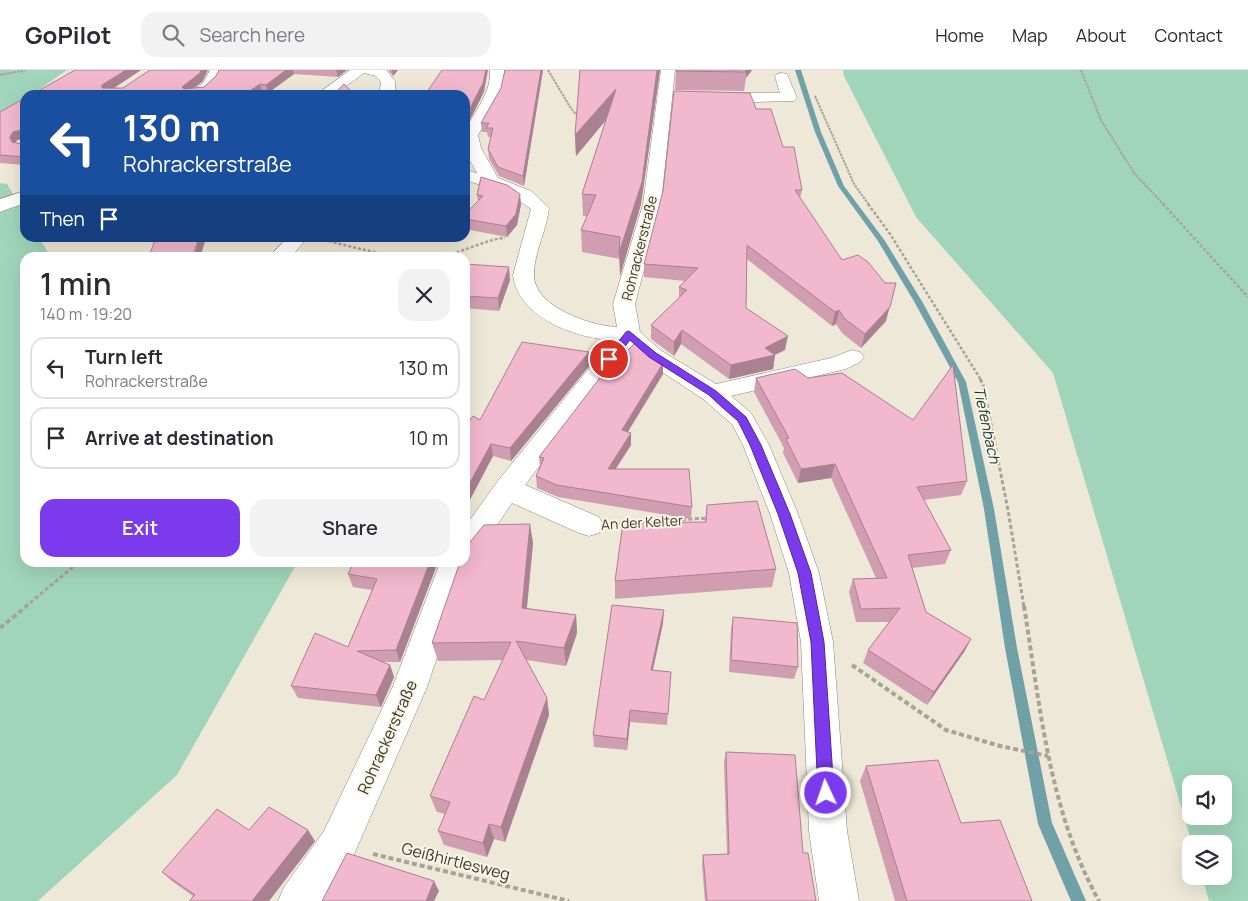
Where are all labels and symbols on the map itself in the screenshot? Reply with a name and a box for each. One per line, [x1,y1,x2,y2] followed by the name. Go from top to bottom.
[617,194,661,302] street label: Rohrackerstraße
[588,338,630,380] pin
[969,385,1006,466] water label: Tiefenbach
[601,510,683,534] street label: An der Kelter
[352,676,422,798] street label: Rohrackerstraße
[799,766,851,818] position arrow
[399,837,513,885] street label: Geißhirtlesweg

